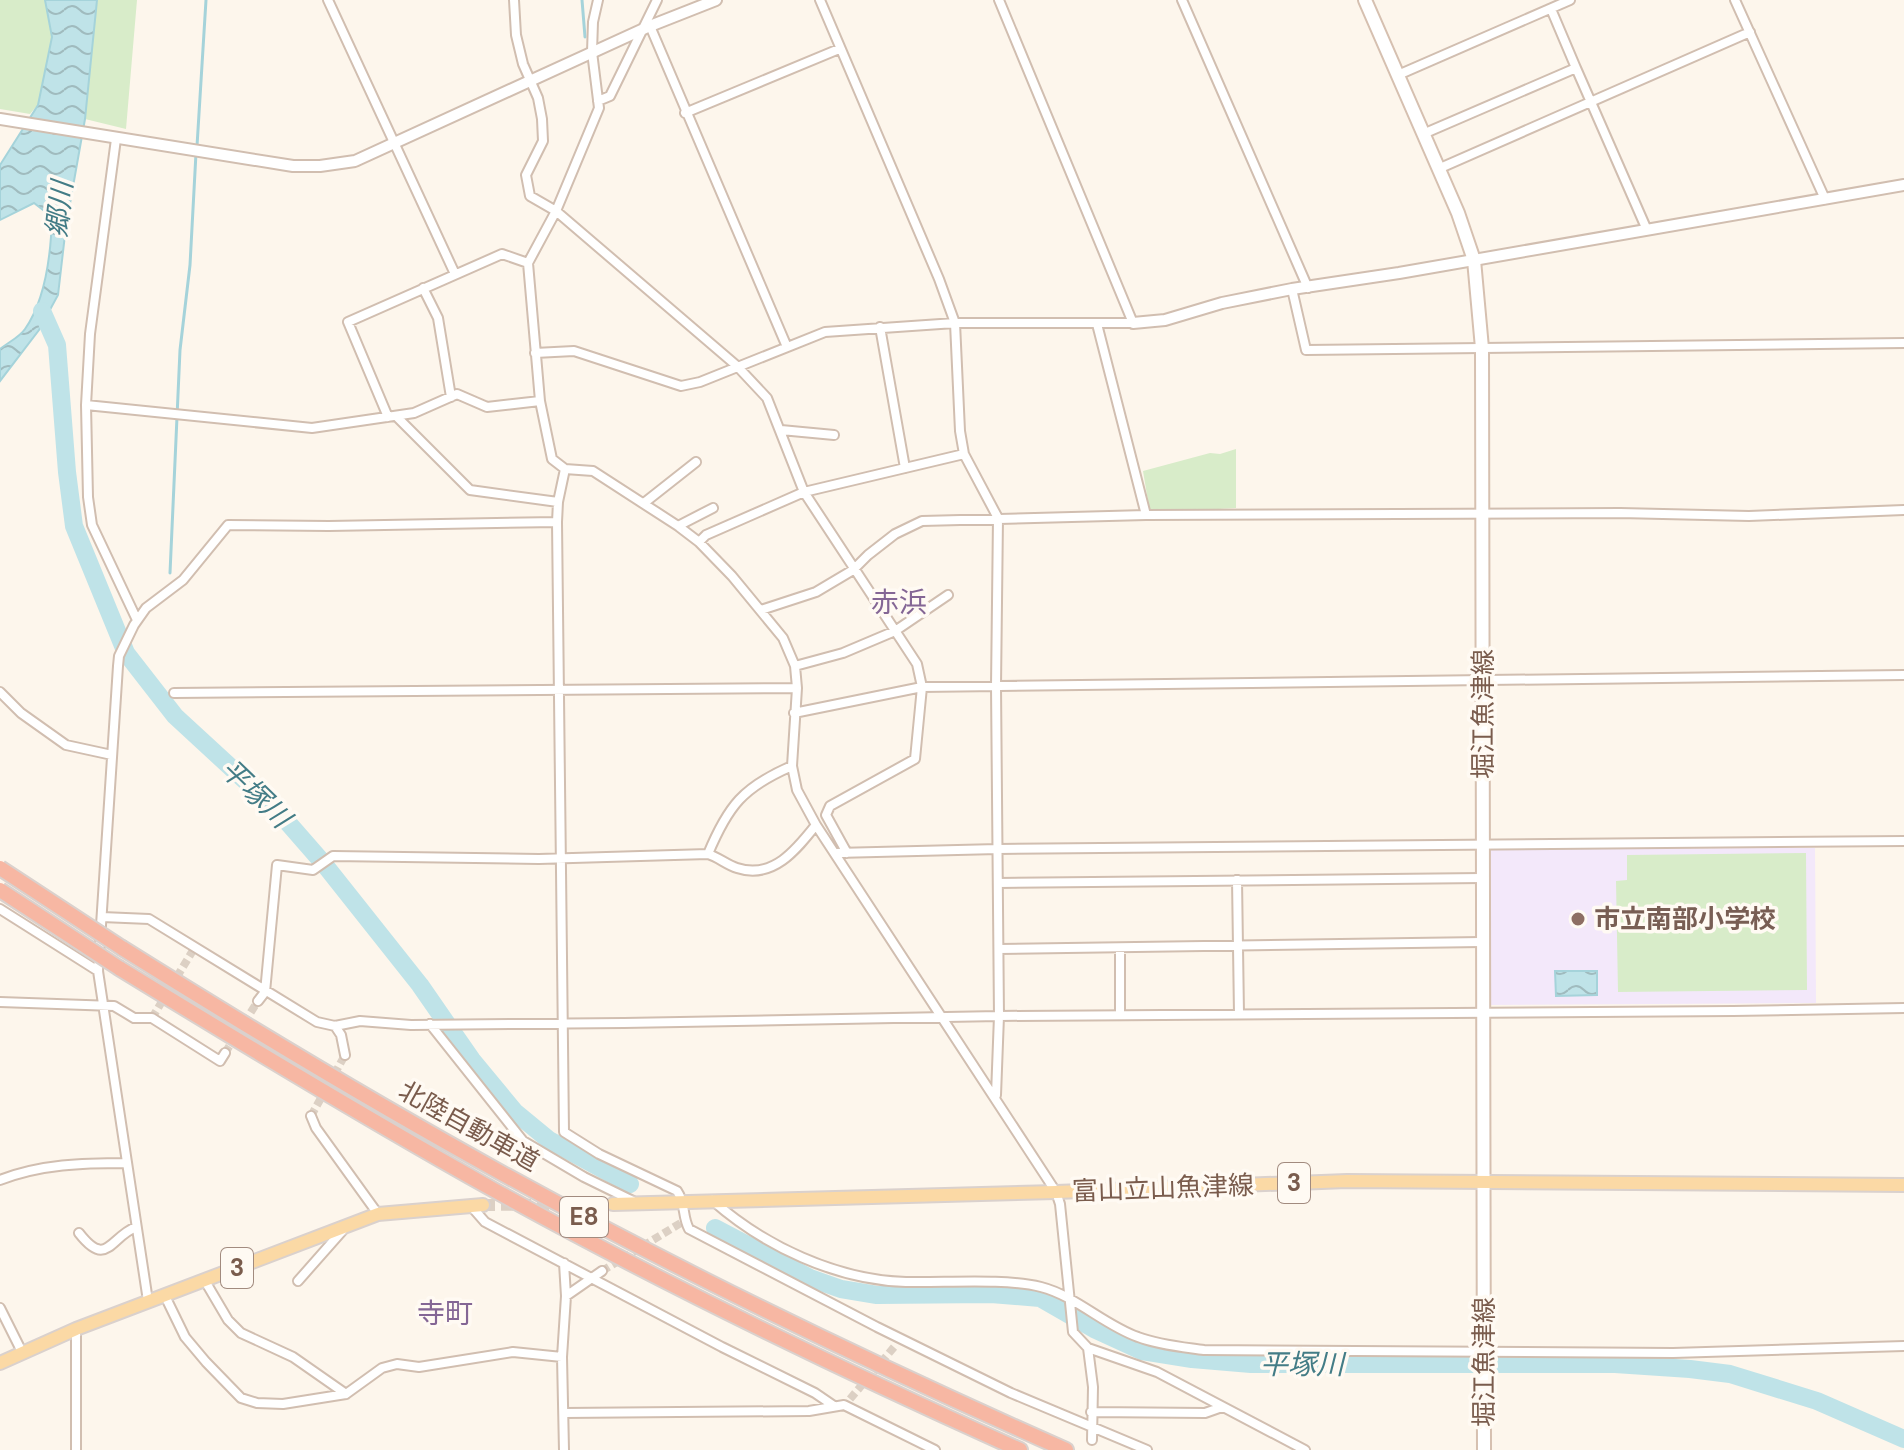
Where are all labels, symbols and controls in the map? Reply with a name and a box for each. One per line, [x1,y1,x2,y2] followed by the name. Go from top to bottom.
[38,176,81,239] water label: 郷川
[871,584,927,621] district label: 赤浜
[1466,649,1500,779] street label: 堀江魚津線
[213,751,301,838] water label: 平塚川
[1594,902,1776,936] place label: 市立南部小学校
[1569,910,1587,928] marker: 市立南部小学校
[393,1073,545,1179] street label: 北陸自動車道
[1278,1163,1310,1203] road number: 3
[1071,1168,1255,1208] street label: 富山立山魚津線
[560,1197,608,1237] road number: E8
[221,1248,253,1288] road number: 3
[417,1295,473,1332] district label: 寺町
[1467,1297,1501,1427] street label: 堀江魚津線
[1260,1346,1347,1383] water label: 平塚川

